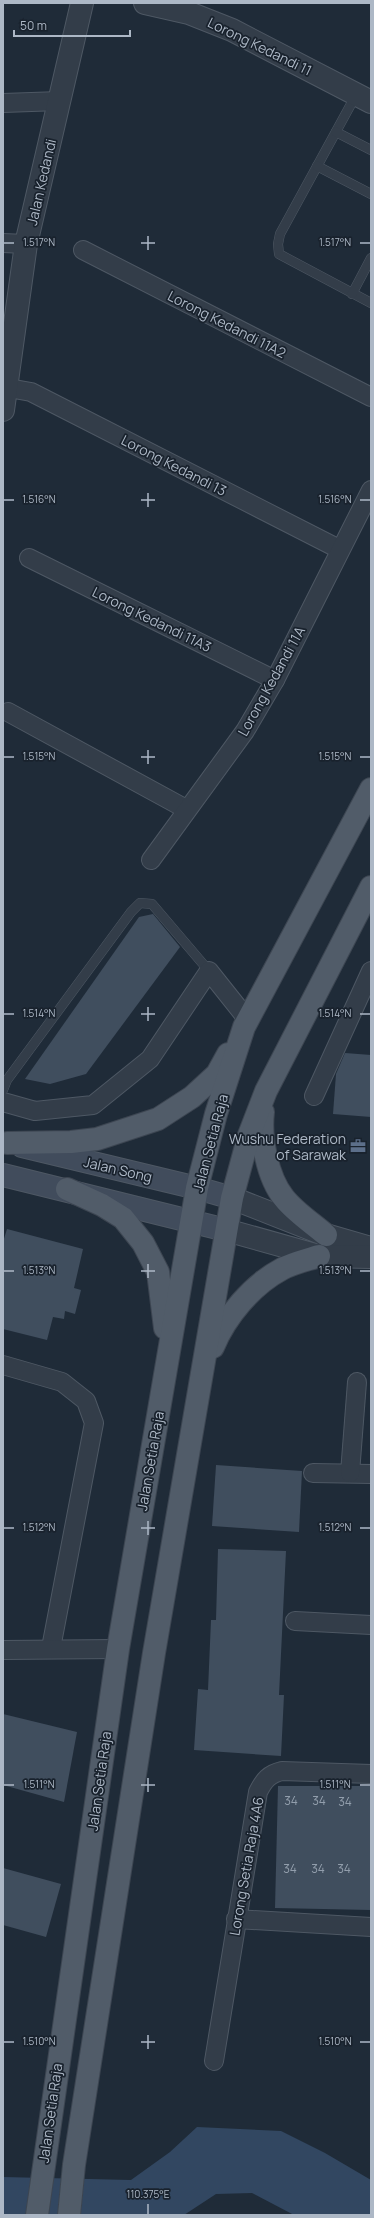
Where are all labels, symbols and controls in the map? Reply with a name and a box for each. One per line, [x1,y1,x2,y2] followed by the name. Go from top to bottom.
[14,12,130,38] scale bar
[205,13,315,79] street label: Lorong Kedandi 11
[20,17,47,34] text: 50 m
[22,137,60,227] street label: Jalan Kedandi
[23,235,55,249] text: 1.517°N
[319,235,351,249] text: 1.517°N
[165,286,289,362] street label: Lorong Kedandi 11A2
[118,430,230,500] street label: Lorong Kedandi 13
[22,492,56,506] text: 1.516°N
[318,492,352,506] text: 1.516°N
[89,582,215,656] street label: Lorong Kedandi 11A3
[233,623,309,739] street label: Lorong Kedandi 11A
[23,749,56,763] text: 1.515°N
[319,749,352,763] text: 1.515°N
[23,1006,56,1020] text: 1.514°N
[319,1006,352,1020] text: 1.514°N
[188,1092,232,1194] street label: Jalan Setia Raja
[229,1129,347,1164] place label: Wushu Federation of Sarawak
[349,1137,367,1155] office icon: Wushu Federation of Sarawak
[82,1152,154,1186] street label: Jalan Song
[23,1263,55,1277] text: 1.513°N
[319,1263,351,1277] text: 1.513°N
[132,1410,168,1512] street label: Jalan Setia Raja
[23,1520,56,1534] text: 1.512°N
[319,1520,352,1534] text: 1.512°N
[83,1730,115,1832] street label: Jalan Setia Raja
[24,1777,55,1791] text: 1.511°N
[320,1777,351,1791] text: 1.511°N
[284,1792,298,1809] house number: 34
[312,1792,326,1809] house number: 34
[338,1793,352,1810] house number: 34
[224,1795,268,1937] street label: Lorong Setia Raja 4A6
[283,1860,297,1877] house number: 34
[311,1860,325,1877] house number: 34
[337,1860,351,1877] house number: 34
[22,2034,56,2048] text: 1.510°N
[318,2034,352,2048] text: 1.510°N
[34,2062,66,2164] street label: Jalan Setia Raja
[127,2187,170,2201] text: 110.375°E

